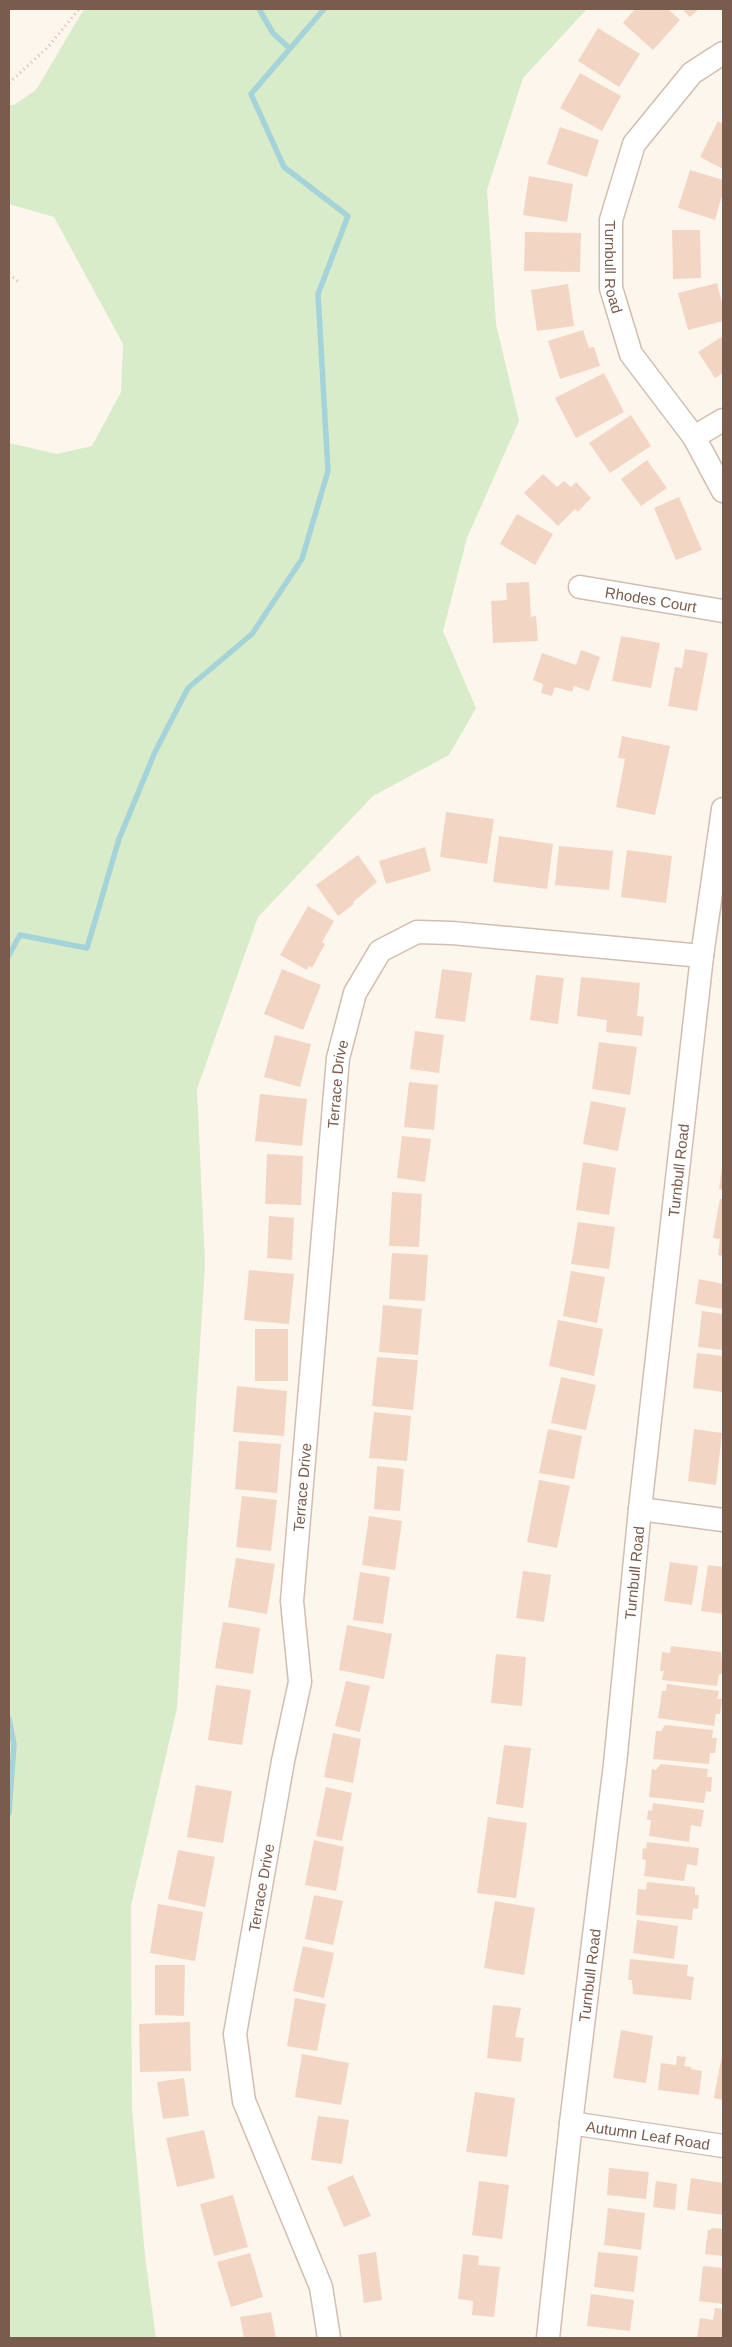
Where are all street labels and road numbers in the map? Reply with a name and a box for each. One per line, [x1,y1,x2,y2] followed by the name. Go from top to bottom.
[603,220,627,315] street label: Turnbull Road
[604,583,699,615] street label: Rhodes Court
[324,1038,351,1129] street label: Terrace Drive
[664,1123,692,1218] street label: Turnbull Road
[289,1442,314,1533] street label: Terrace Drive
[621,1525,647,1620] street label: Turnbull Road
[245,1842,277,1933] street label: Terrace Drive
[575,1928,603,2023] street label: Turnbull Road
[585,2117,711,2152] street label: Autumn Leaf Road

